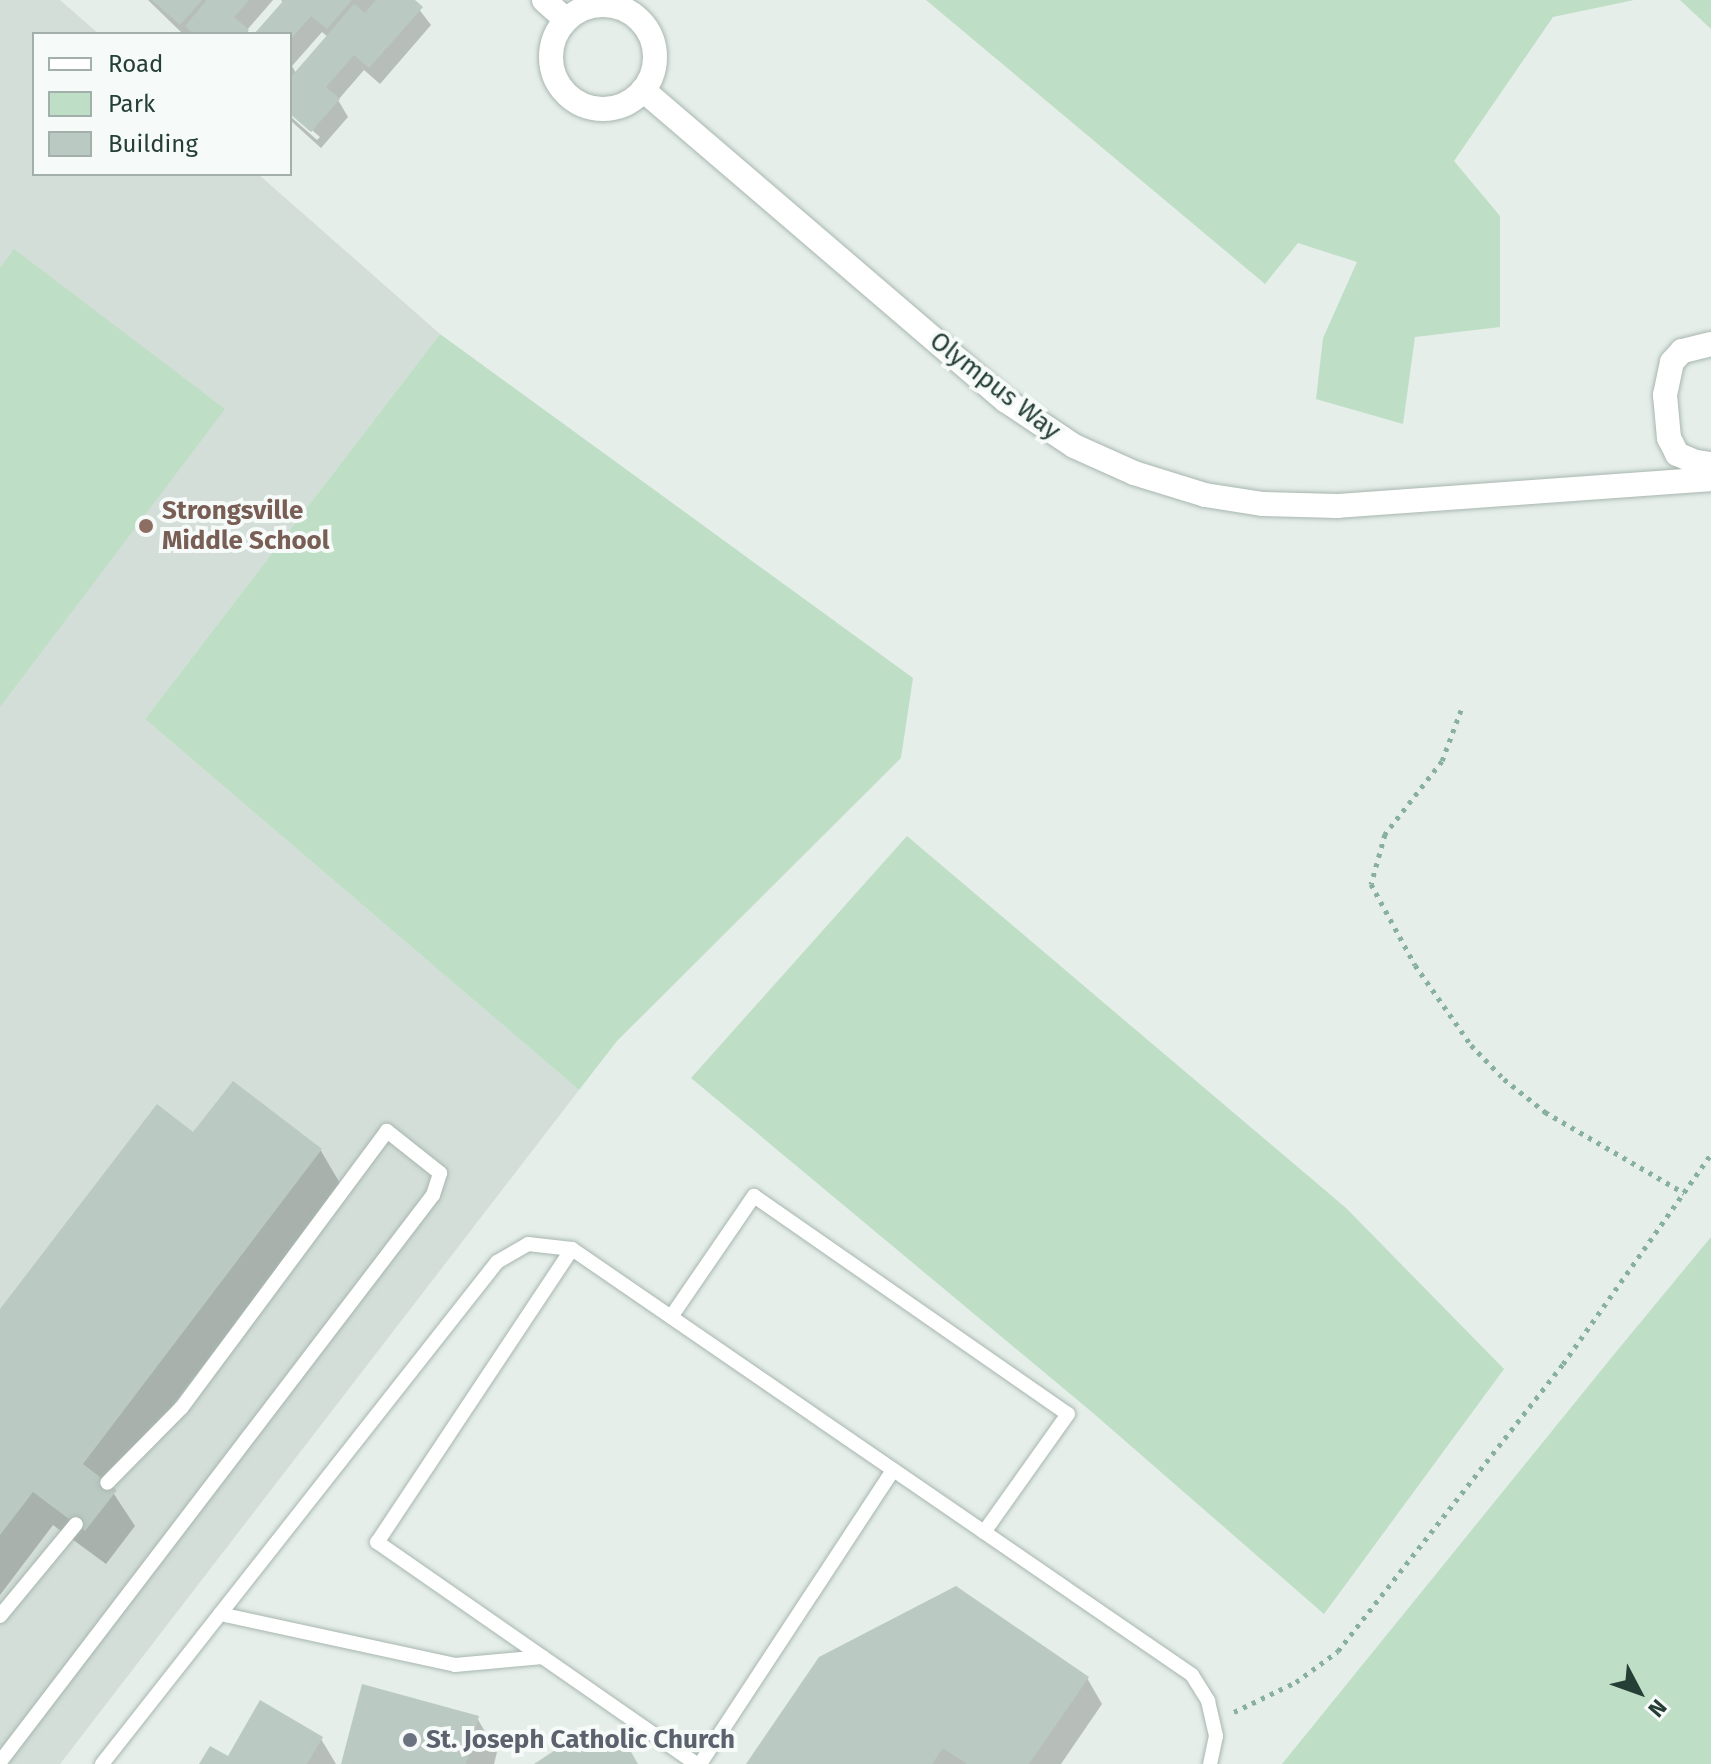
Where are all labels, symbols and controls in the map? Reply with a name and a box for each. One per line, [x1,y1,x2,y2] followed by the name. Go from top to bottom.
[32,32,292,176] legend
[108,50,163,78] text: Road
[108,90,155,118] text: Park
[108,130,198,158] text: Building
[923,325,1067,447] street label: Olympus Way
[162,495,329,556] place label: Strongsville Middle School
[137,517,155,535] marker: Strongsville Middle School
[1599,1652,1679,1732] north arrow
[1643,1694,1672,1722] text: N
[426,1724,735,1756] place label: St. Joseph Catholic Church
[401,1731,419,1749] marker: St. Joseph Catholic Church

